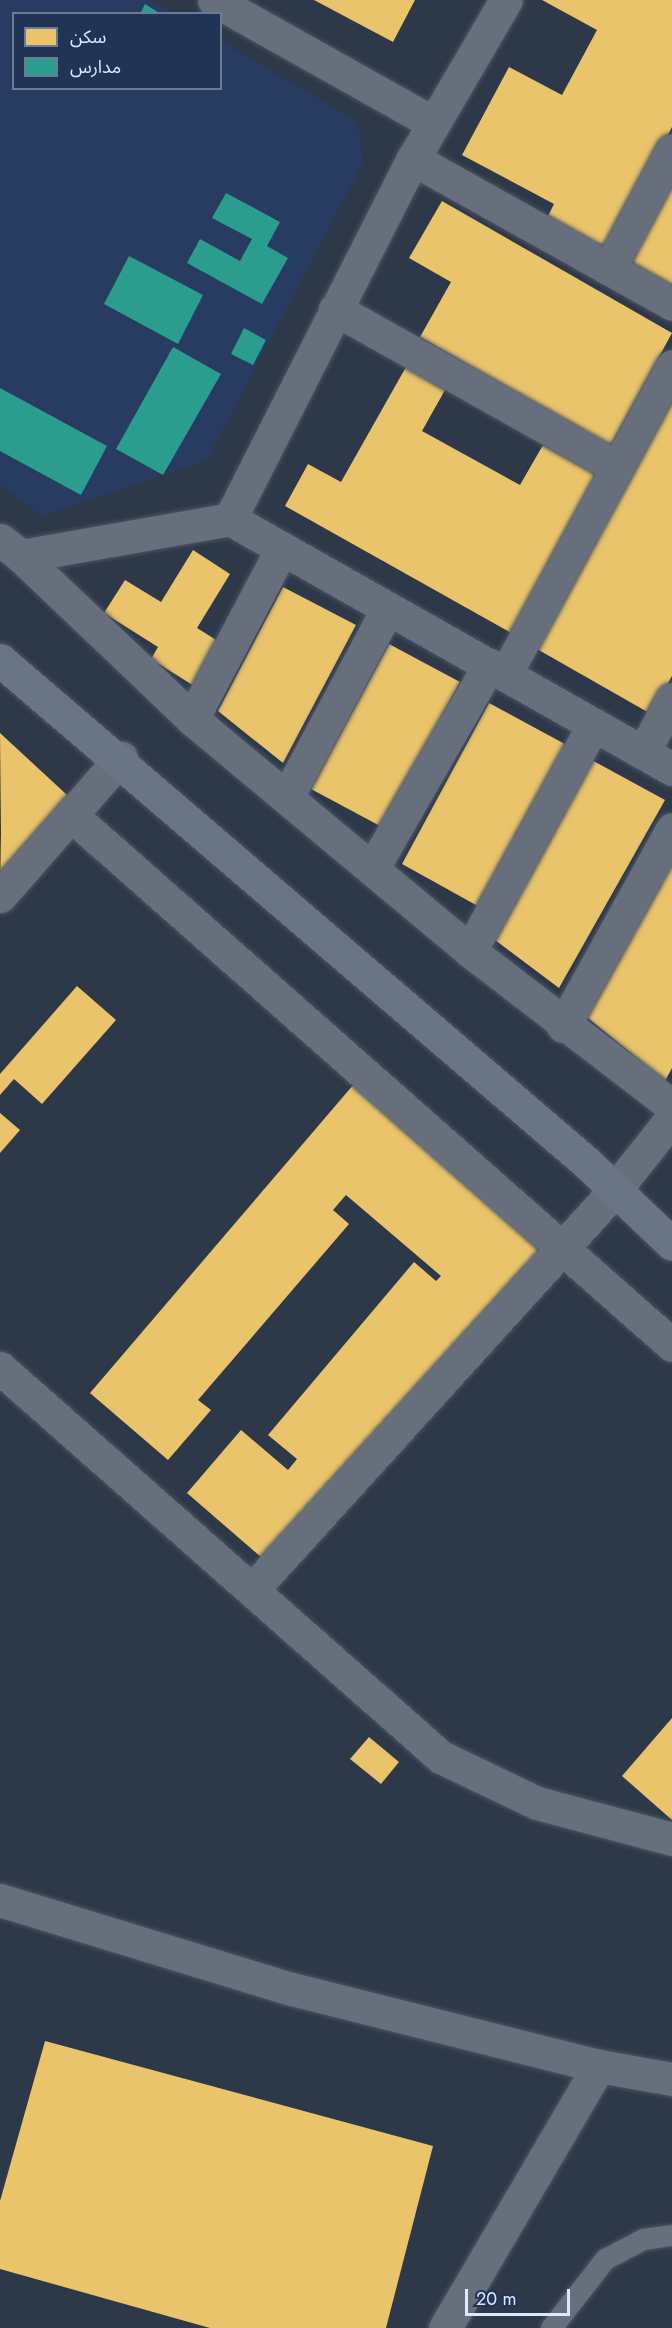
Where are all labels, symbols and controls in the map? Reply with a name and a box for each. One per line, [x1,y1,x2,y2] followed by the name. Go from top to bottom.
[12,12,222,90] legend
[70,24,106,50] text: سكن
[70,54,121,80] text: مدارس
[468,2277,573,2315] scale bar
[476,2286,516,2312] text: 20 m

